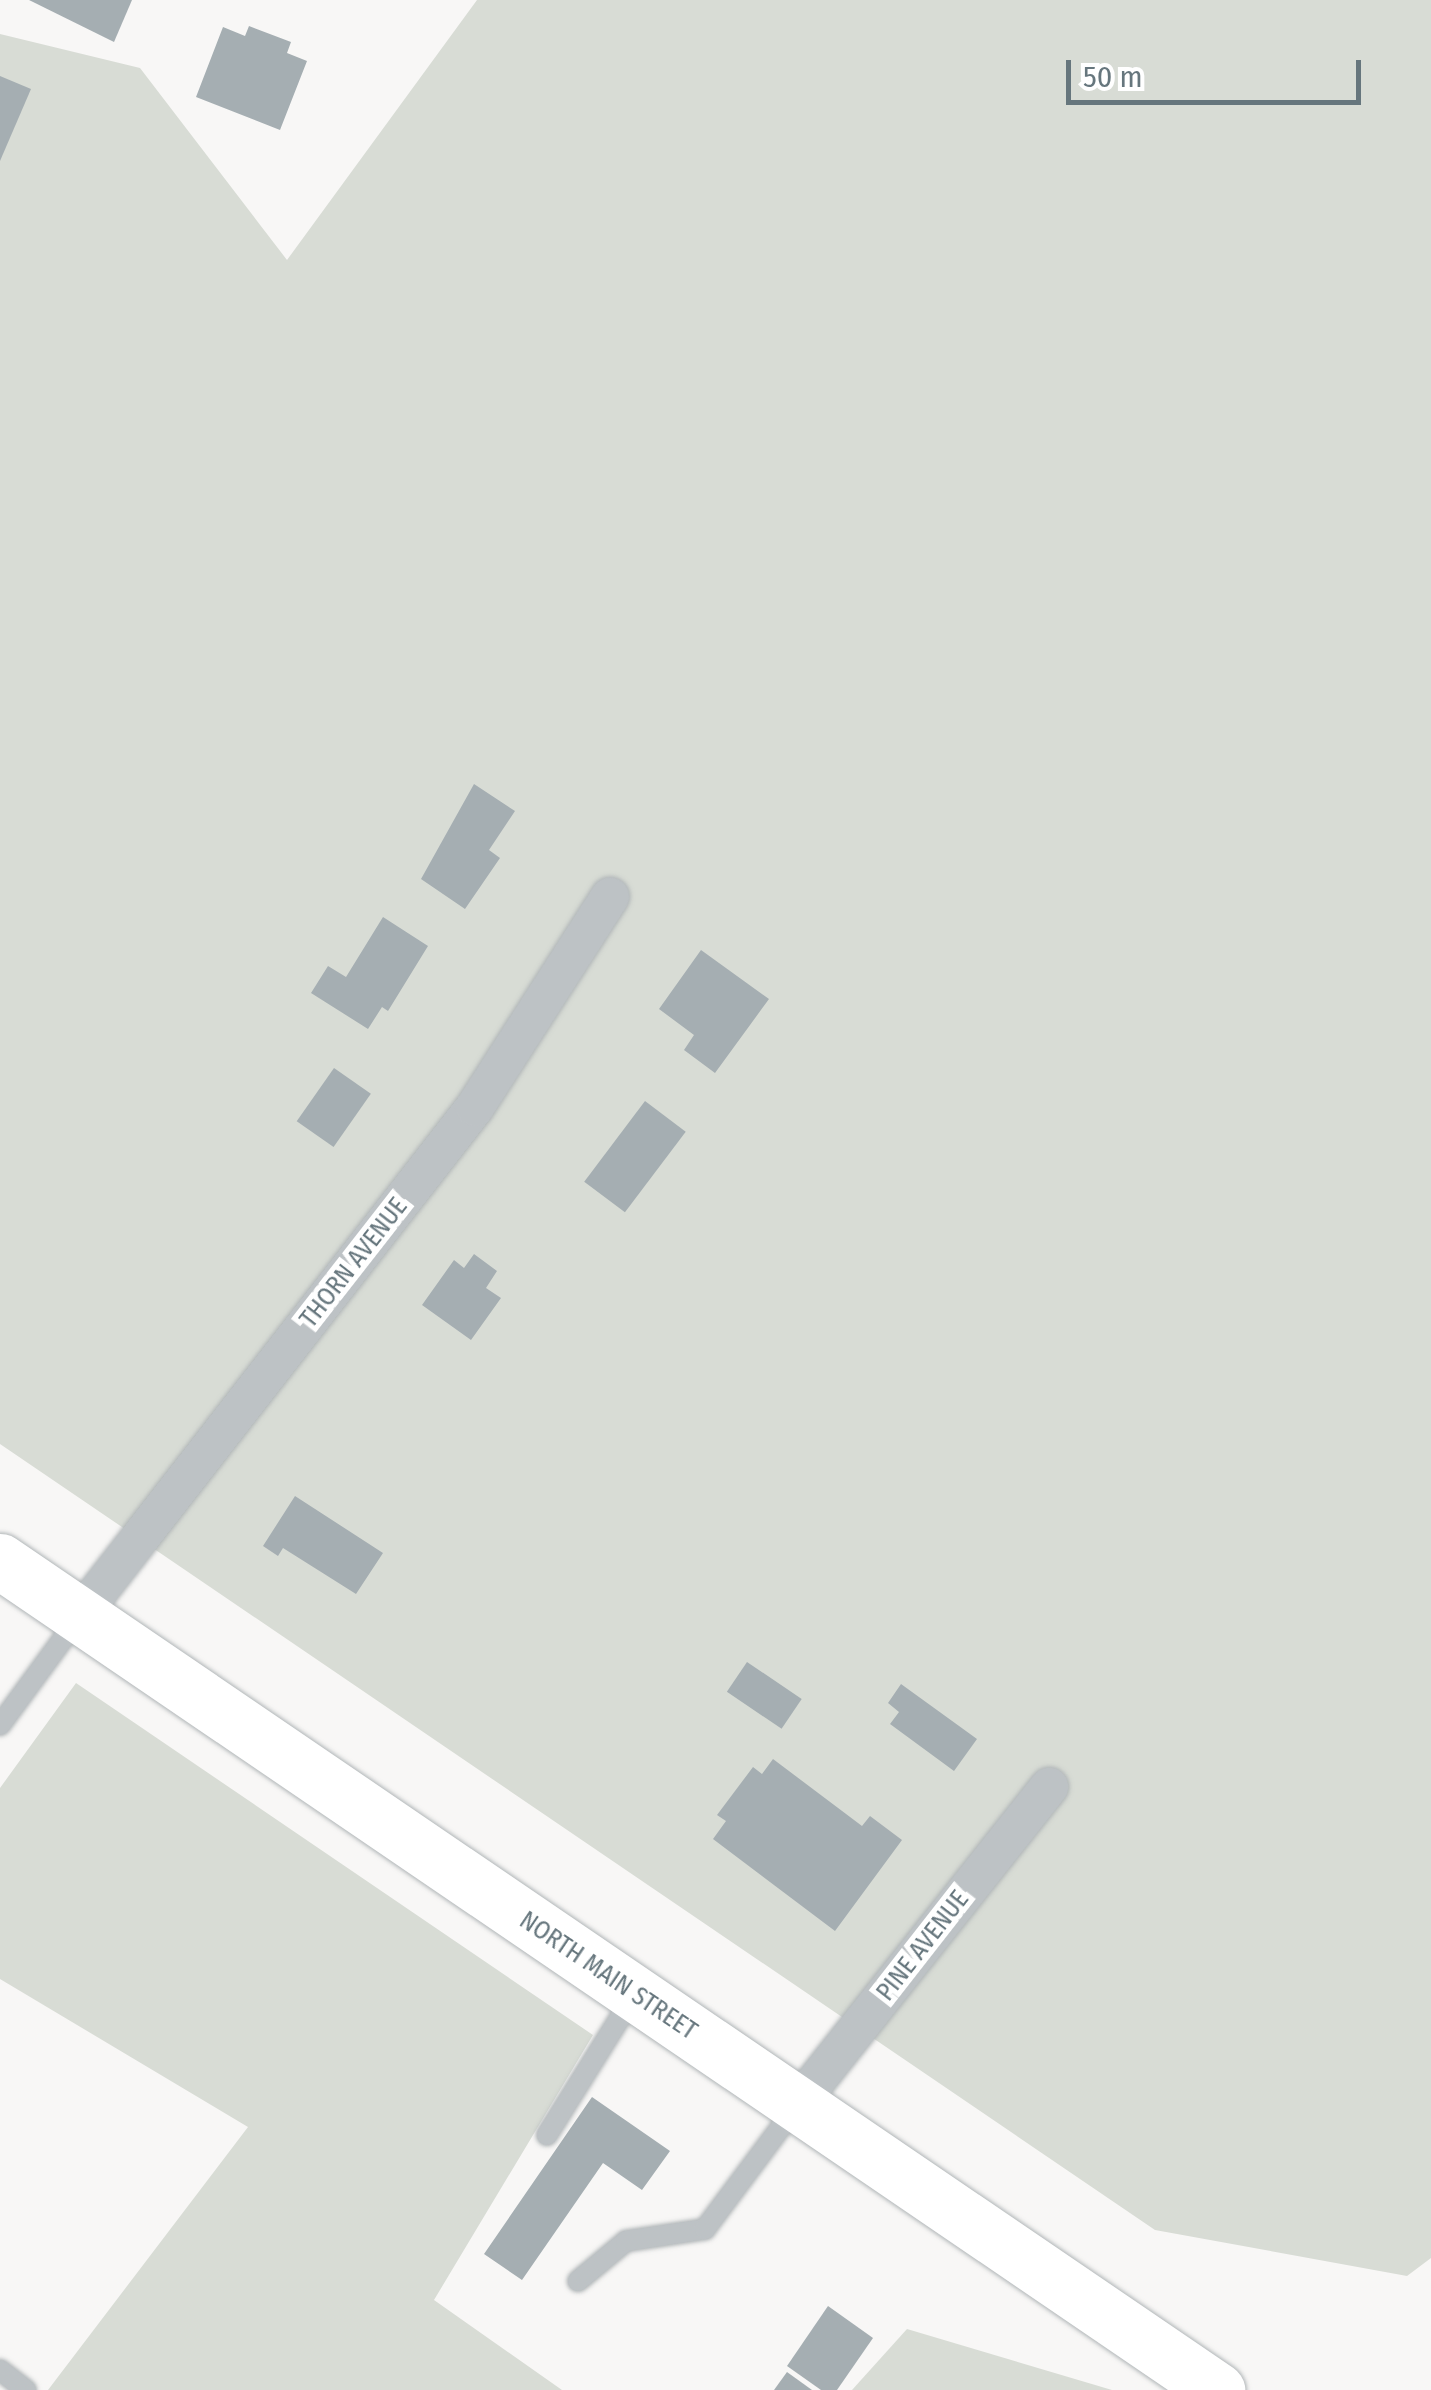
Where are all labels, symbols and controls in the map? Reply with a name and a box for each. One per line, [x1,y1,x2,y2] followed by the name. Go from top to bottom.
[1071,40,1366,102] scale bar
[1083,59,1143,95] text: 50 m
[294,1192,414,1334] street label: THORN AVENUE
[871,1885,975,2007] street label: PINE AVENUE
[514,1906,702,2046] street label: NORTH MAIN STREET

